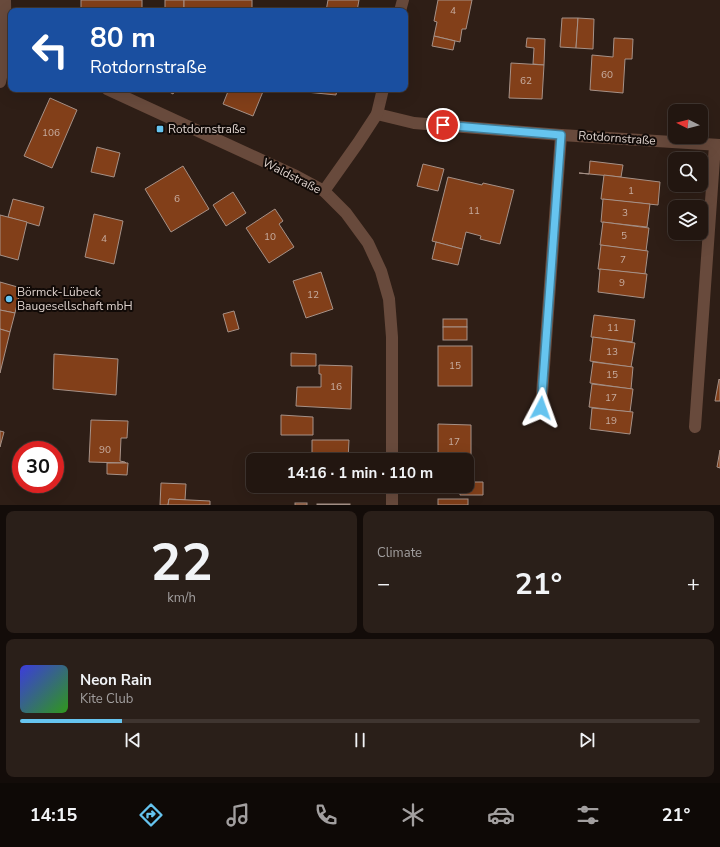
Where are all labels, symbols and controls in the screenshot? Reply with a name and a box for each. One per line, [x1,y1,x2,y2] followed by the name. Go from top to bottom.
[450,4,456,18] house number: 4
[90,19,156,57] text: 80 m
[24,24,76,76] icon: left
[90,55,207,79] text: Rotdornstraße
[601,68,613,82] house number: 60
[520,74,532,88] house number: 62
[668,104,708,144] north arrow
[668,104,708,240] map controls
[426,108,460,142] pin
[432,114,454,136] icon: arrive
[168,121,246,137] place label: Rotdornstraße
[155,124,165,134] marker: Rotdornstraße
[42,126,60,140] house number: 106
[578,127,656,149] street label: Rotdornstraße
[668,152,708,192] button: search
[260,154,324,198] street label: Waldstraße
[628,184,634,198] house number: 1
[174,192,180,206] house number: 6
[668,200,708,240] button: layers
[468,204,480,218] house number: 11
[622,206,628,220] house number: 3
[621,229,627,243] house number: 5
[264,230,276,244] house number: 10
[101,232,107,246] house number: 4
[620,253,626,267] house number: 7
[619,276,625,290] house number: 9
[17,284,133,314] place label: Börmck-Lübeck Baugesellschaft mbH
[307,288,319,302] house number: 12
[4,294,14,304] marker: Börmck-Lübeck Baugesellschaft mbH
[607,321,619,335] house number: 11
[606,345,618,359] house number: 13
[449,359,461,373] house number: 15
[606,368,618,382] house number: 15
[330,380,342,394] house number: 16
[520,387,562,429] position arrow
[605,391,617,405] house number: 17
[605,414,617,428] house number: 19
[448,435,460,449] house number: 17
[12,441,64,493] speed limit sign: 30
[99,443,111,457] house number: 90
[287,463,433,483] text: 14:16 · 1 min · 110 m
[150,527,213,598] text: 22
[377,544,422,562] text: Climate
[515,564,562,605] text: 21°
[377,569,390,599] text: −
[687,569,700,599] text: +
[167,589,196,607] text: km/h
[80,670,152,690] text: Neon Rain
[80,690,133,708] text: Kite Club
[122,729,144,751] icon: previous
[349,729,371,751] icon: pause
[576,729,598,751] icon: next
[137,801,165,829] icon: directions
[224,801,252,829] icon: music
[312,801,340,829] icon: phone
[399,801,427,829] icon: climate
[487,801,515,829] icon: car
[574,801,602,829] icon: filters
[30,803,77,827] text: 14:15
[662,803,690,827] text: 21°

